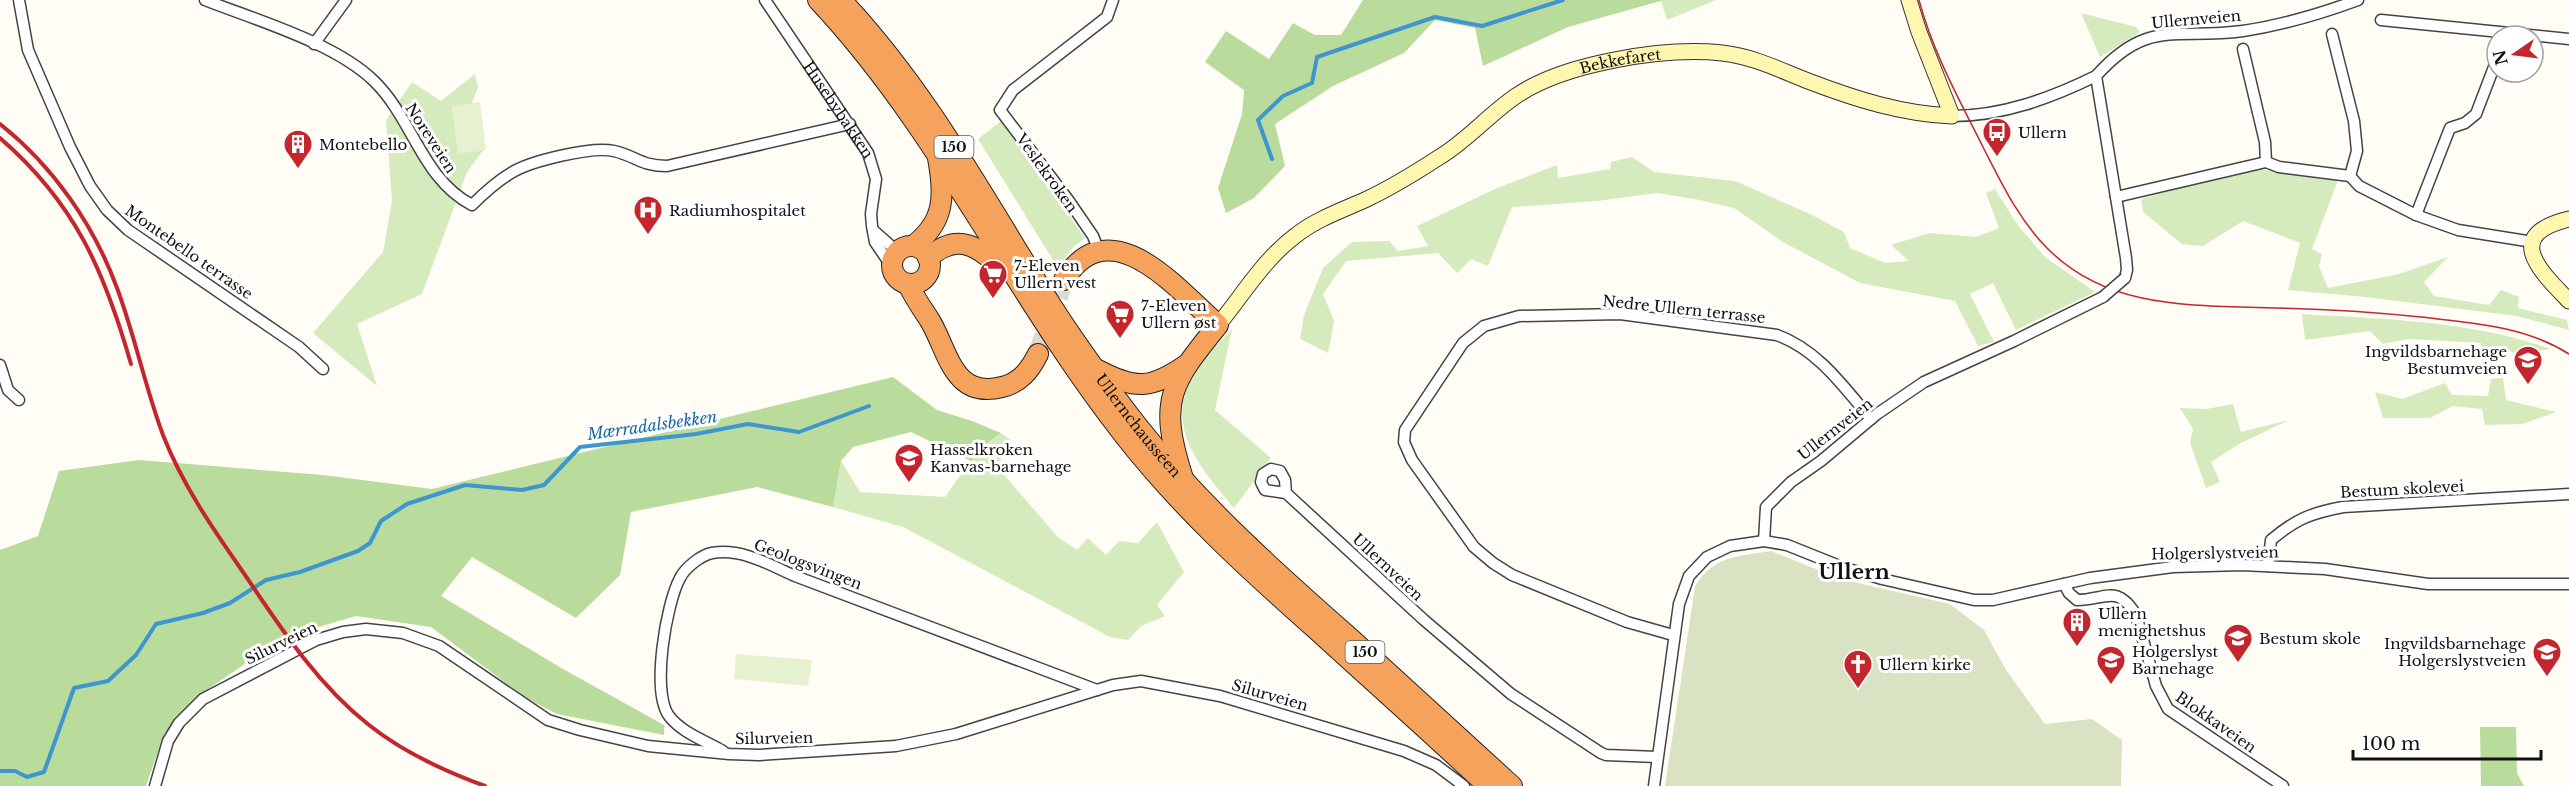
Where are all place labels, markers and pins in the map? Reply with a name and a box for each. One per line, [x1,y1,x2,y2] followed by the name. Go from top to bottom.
[1981,116,2013,158] bus stop icon: Ullern
[2018,123,2067,142] place label: Ullern
[282,128,314,170] building icon: Montebello
[319,135,408,154] place label: Montebello
[632,194,664,236] hospital icon: Radiumhospitalet
[669,201,806,220] place label: Radiumhospitalet
[1014,256,1097,292] place label: 7-Eleven Ullern vest
[977,258,1009,300] supermarket icon: 7-Eleven Ullern vest
[1141,296,1217,332] place label: 7-Eleven Ullern øst
[1104,298,1136,340] supermarket icon: 7-Eleven Ullern øst
[2365,342,2507,378] place label: Ingvildsbarnehage Bestumveien
[2512,344,2544,386] school or university icon: Ingvildsbarnehage Bestumveien
[930,440,1071,476] place label: Hasselkroken Kanvas-barnehage
[893,442,925,484] school or university icon: Hasselkroken Kanvas-barnehage
[2098,604,2206,640] place label: Ullern menighetshus
[2061,606,2093,648] building icon: Ullern menighetshus
[2222,622,2254,664] school or university icon: Bestum skole
[2259,629,2361,648] place label: Bestum skole
[2384,634,2526,670] place label: Ingvildsbarnehage Holgerslystveien
[2531,636,2563,678] school or university icon: Ingvildsbarnehage Holgerslystveien
[2132,642,2219,678] place label: Holgerslyst Barnehage
[2095,644,2127,686] school or university icon: Holgerslyst Barnehage
[1842,648,1874,690] church icon: Ullern kirke
[1879,655,1971,674] place label: Ullern kirke

